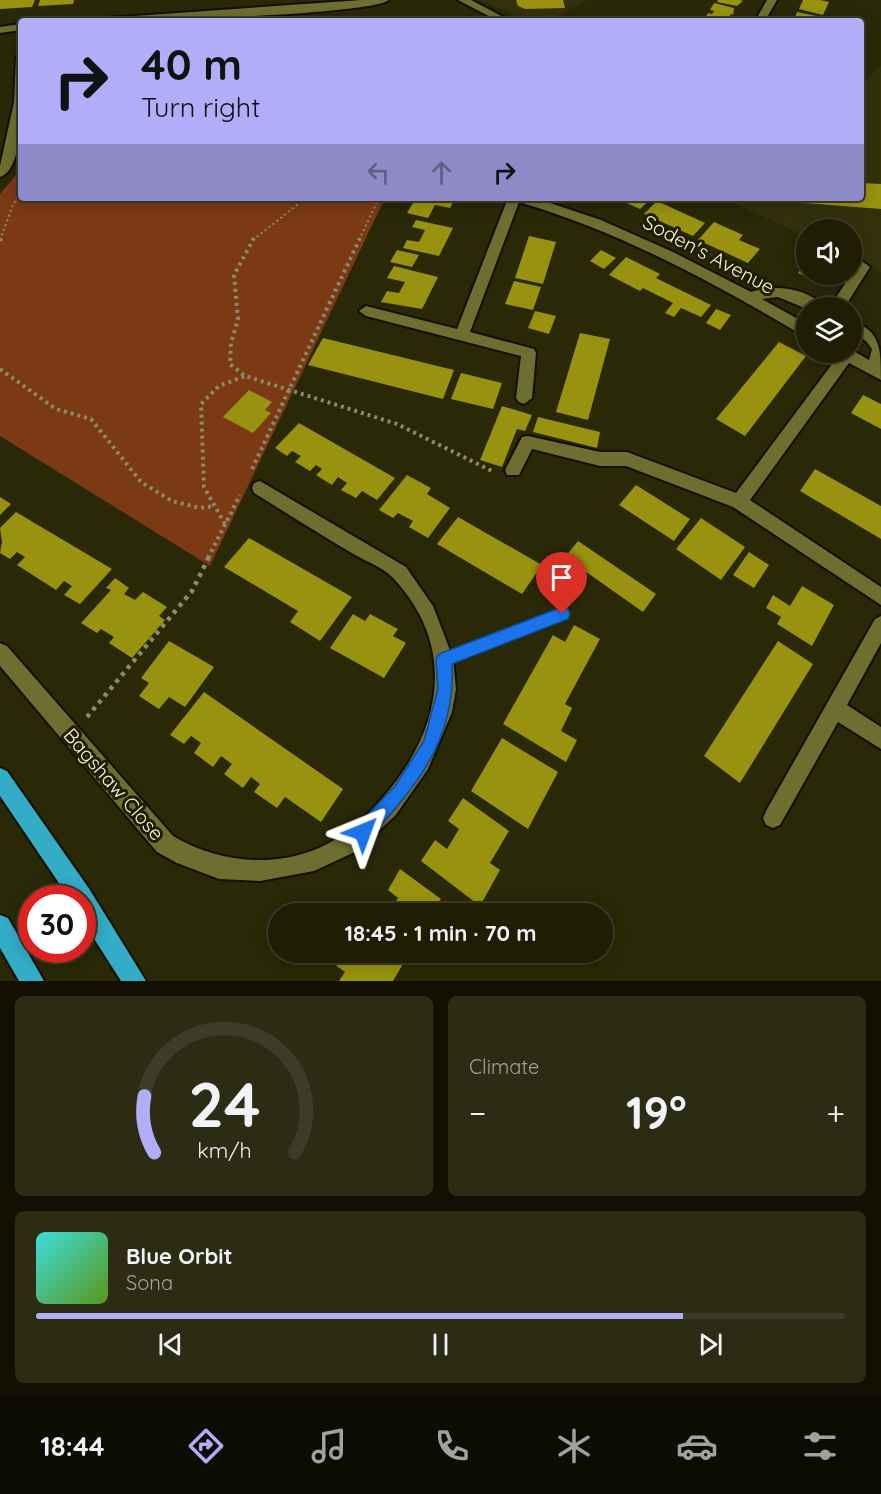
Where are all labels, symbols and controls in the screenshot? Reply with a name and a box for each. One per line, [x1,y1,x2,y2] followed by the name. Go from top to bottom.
[141,38,242,91] text: 40 m
[42,42,120,120] icon: right
[141,90,260,124] text: Turn right
[362,156,395,189] icon: left
[425,156,458,189] icon: ahead
[488,156,521,189] icon: right
[639,209,779,299] street label: Soden's Avenue
[796,219,862,363] map controls
[796,219,862,285] button: sound
[796,297,862,363] button: layers
[536,552,587,614] pin
[545,561,578,594] icon: arrive
[58,723,170,845] street label: Bagshaw Close
[331,800,395,864] position arrow
[18,885,96,963] speed limit sign: 30
[345,919,536,947] text: 18:45 · 1 min · 70 m
[469,1054,539,1079] text: Climate
[188,1065,260,1143] text: 24
[626,1084,687,1140] text: 19°
[469,1092,486,1133] text: −
[826,1092,845,1133] text: +
[197,1137,251,1163] text: km/h
[126,1242,232,1270] text: Blue Orbit
[126,1270,173,1295] text: Sona
[154,1328,187,1361] icon: previous
[424,1328,457,1361] icon: pause
[694,1328,727,1361] icon: next
[185,1425,227,1467] icon: directions
[308,1425,350,1467] icon: music
[431,1425,473,1467] icon: phone
[553,1425,595,1467] icon: climate
[676,1425,718,1467] icon: car
[799,1425,841,1467] icon: filters
[40,1429,105,1463] text: 18:44

